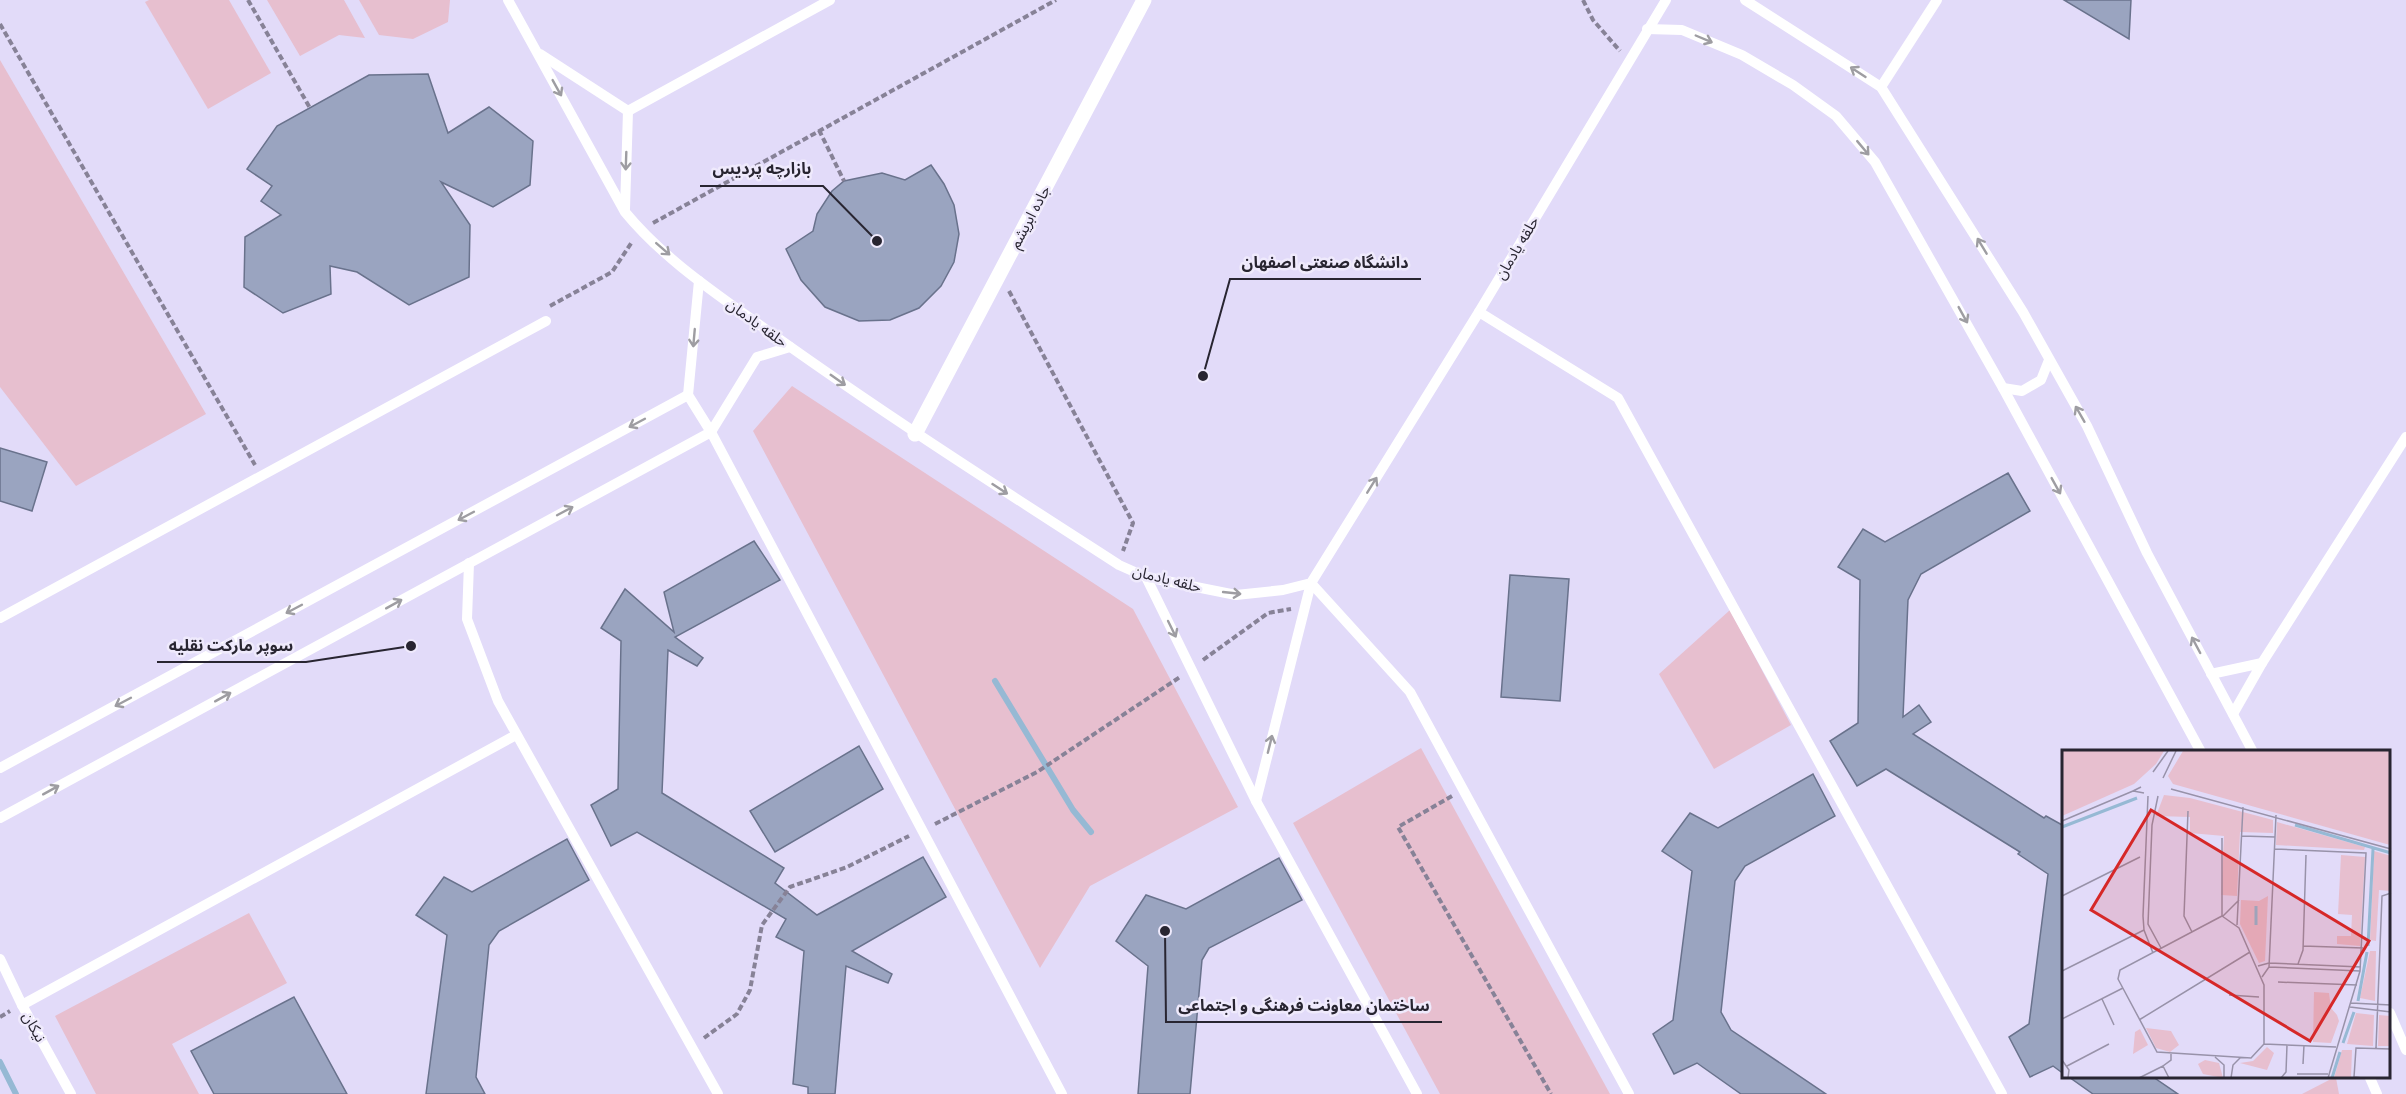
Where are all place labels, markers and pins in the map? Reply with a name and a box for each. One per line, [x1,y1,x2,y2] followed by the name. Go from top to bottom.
[700,152,823,186] callout: بازارچه پردیس
[1230,245,1421,279] callout: دانشگاه صنعتی اصفهان
[157,628,306,662] callout: سوپر مارکت نقلیه
[1166,988,1442,1022] callout: ساختمان معاونت فرهنگی و اجتماعی

